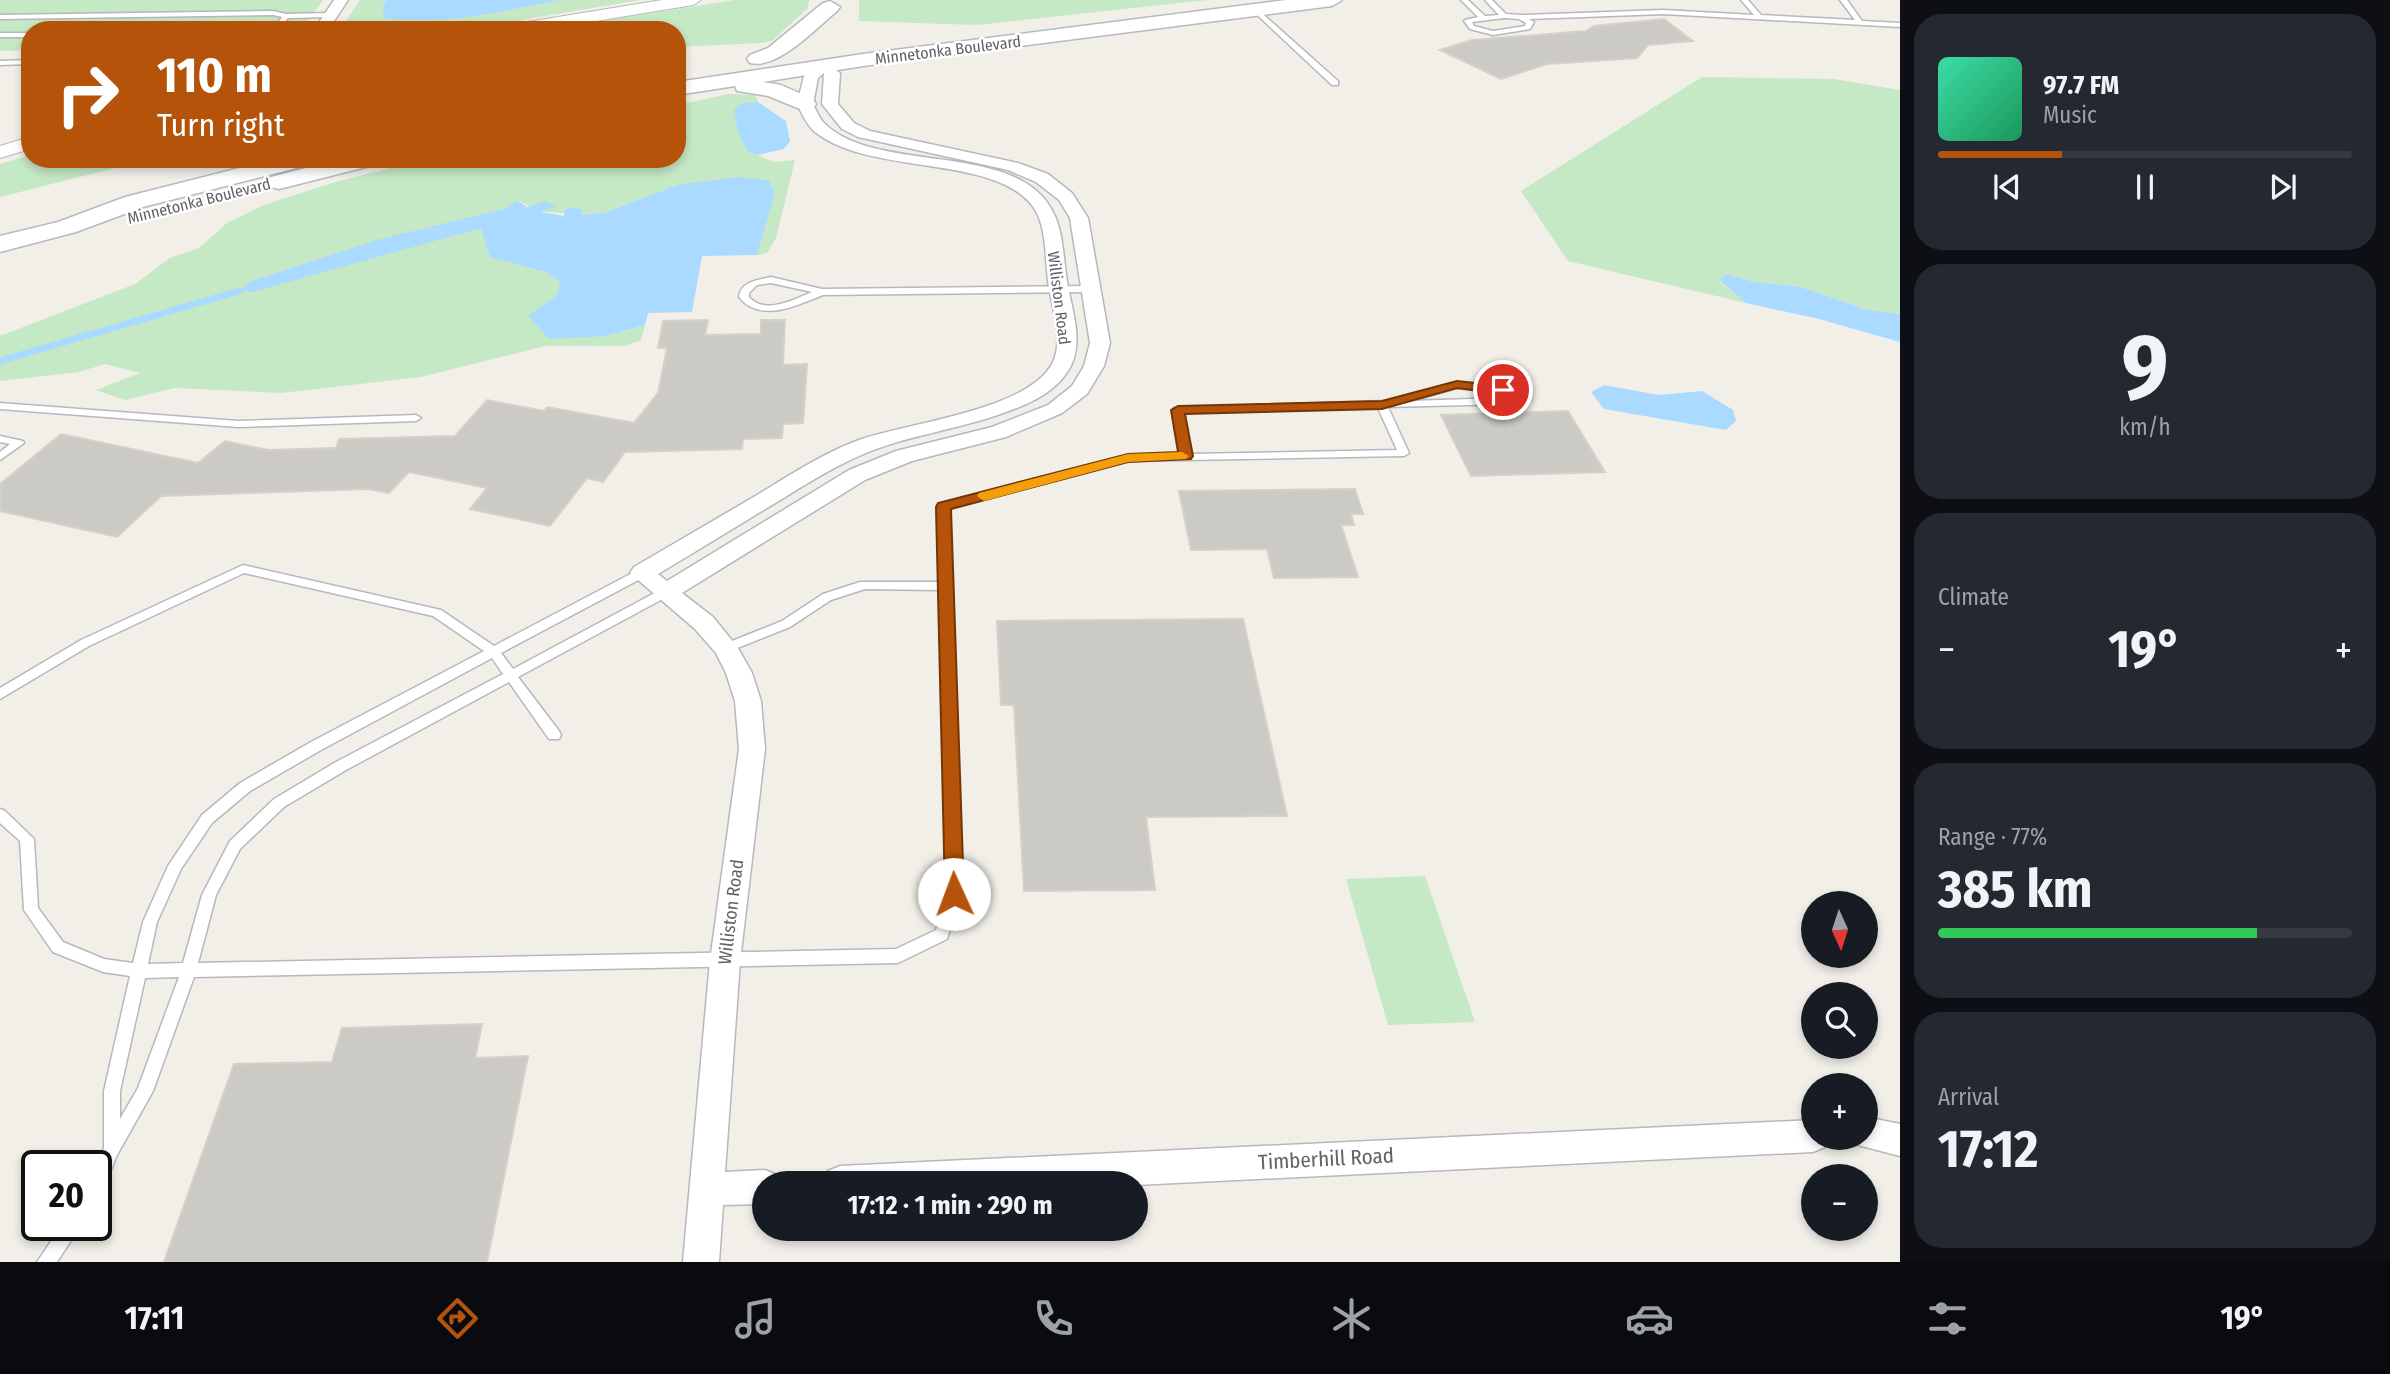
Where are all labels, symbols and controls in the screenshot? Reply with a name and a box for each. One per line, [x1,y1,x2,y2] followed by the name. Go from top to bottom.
[874,32,1022,68] street label: Minnetonka Boulevard
[157,46,272,105] text: 110 m
[42,49,133,140] icon: right
[2043,70,2119,101] text: 97.7 FM
[2043,101,2097,129] text: Music
[157,106,284,144] text: Turn right
[1988,168,2026,206] icon: previous
[2126,168,2164,206] icon: pause
[2264,168,2302,206] icon: next
[125,174,273,228] street label: Minnetonka Boulevard
[1044,250,1074,346] street label: Williston Road
[2121,313,2169,422] text: 9
[1473,360,1533,420] pin
[1484,371,1522,409] icon: arrive
[2119,413,2171,441] text: km/h
[1938,583,2009,611] text: Climate
[2108,618,2182,681] text: 19°
[1938,627,1955,673] text: −
[2335,627,2352,673] text: +
[1938,823,2047,851] text: Range · 77%
[917,857,991,931] position arrow
[714,858,748,966] street label: Williston Road
[1938,858,2093,921] text: 385 km
[1801,891,1878,968] north arrow
[1801,891,1878,1241] map controls
[1801,982,1878,1059] button: search
[1801,1073,1878,1150] button: +
[1938,1083,1999,1111] text: Arrival
[1938,1118,2038,1181] text: 17:12
[1257,1142,1395,1176] street label: Timberhill Road
[21,1150,112,1241] speed limit sign: 20
[1801,1164,1878,1241] button: −
[847,1190,1053,1221] text: 17:12 · 1 min · 290 m
[433,1294,482,1343] icon: directions
[731,1294,780,1343] icon: music
[1029,1294,1078,1343] icon: phone
[1327,1294,1376,1343] icon: climate
[1625,1294,1674,1343] icon: car
[1923,1294,1972,1343] icon: filters
[124,1299,184,1337] text: 17:11
[2220,1299,2266,1337] text: 19°

